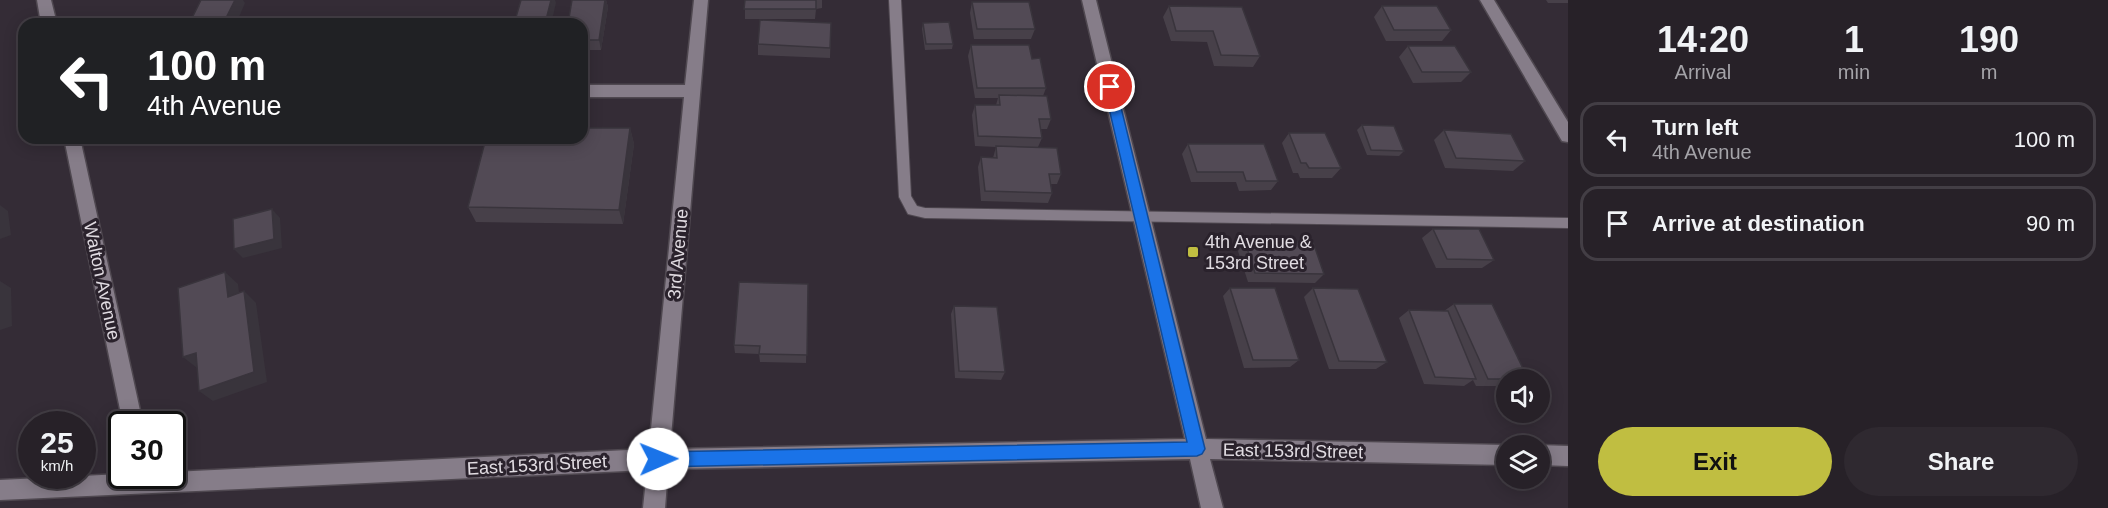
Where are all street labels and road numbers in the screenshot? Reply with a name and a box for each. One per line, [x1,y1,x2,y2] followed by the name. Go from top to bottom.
[664,208,692,300] street label: 3rd Avenue
[80,220,124,342] street label: Walton Avenue
[1223,440,1363,462] street label: East 153rd Street
[467,451,607,479] street label: East 153rd Street

